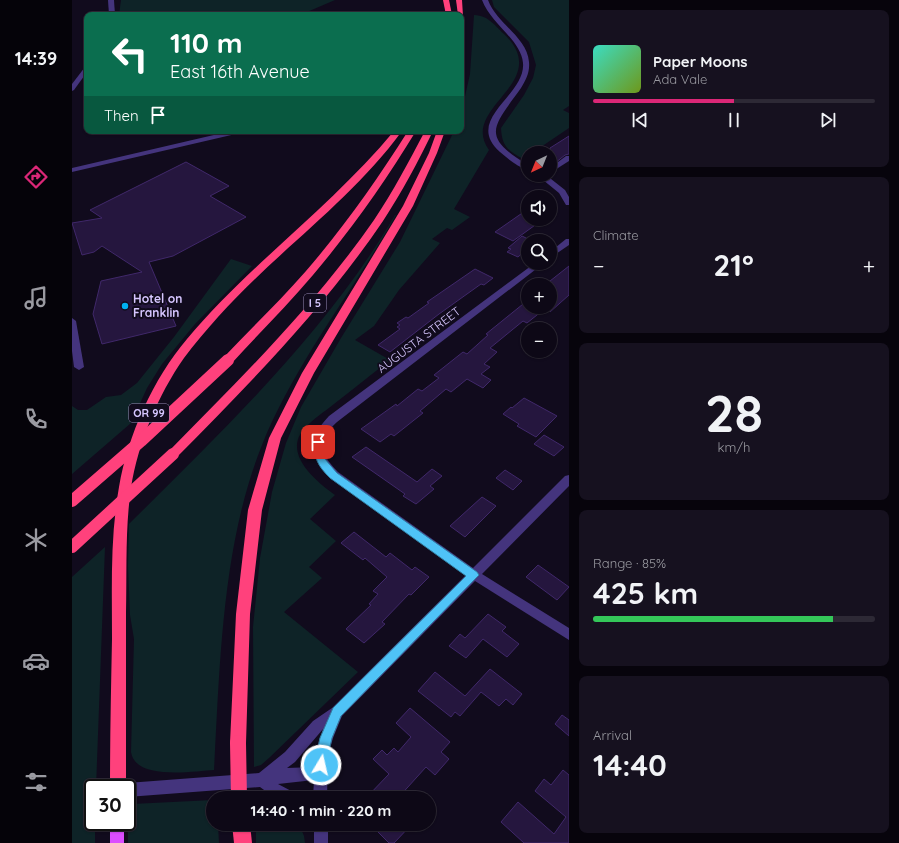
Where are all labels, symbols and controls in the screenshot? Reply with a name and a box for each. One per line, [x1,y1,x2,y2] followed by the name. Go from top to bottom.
[170,25,243,60] text: 110 m
[104,28,156,80] icon: left
[15,47,57,70] text: 14:39
[653,52,748,71] text: Paper Moons
[170,60,310,83] text: East 16th Avenue
[653,71,707,87] text: Ada Vale
[147,104,169,126] icon: arrive
[104,106,139,125] text: Then
[629,109,651,131] icon: previous
[723,109,745,131] icon: pause
[817,109,839,131] icon: next
[521,146,557,182] north arrow
[521,146,557,358] map controls
[22,163,50,191] icon: directions
[521,190,557,226] button: sound
[593,227,639,243] text: Climate
[521,234,557,270] button: search
[713,246,754,284] text: 21°
[593,252,604,280] text: −
[863,252,875,280] text: +
[521,278,557,314] button: +
[22,284,50,312] icon: music
[133,291,182,320] place label: Hotel on Franklin
[304,294,326,312] road number: I 5
[120,301,130,311] marker: Hotel on Franklin
[374,303,463,376] street label: AUGUSTA STREET
[521,322,557,358] button: −
[705,380,763,445] text: 28
[129,404,169,422] road number: OR 99
[22,405,50,433] icon: phone
[301,425,335,459] pin
[307,431,329,453] icon: arrive
[718,439,750,455] text: km/h
[22,526,50,554] icon: climate
[593,555,666,571] text: Range · 85%
[593,574,698,612] text: 425 km
[22,647,50,675] icon: car
[593,727,632,743] text: Arrival
[300,744,342,786] position arrow
[593,746,667,784] text: 14:40
[22,768,50,796] icon: filters
[84,779,136,831] speed limit sign: 30
[251,801,391,820] text: 14:40 · 1 min · 220 m

